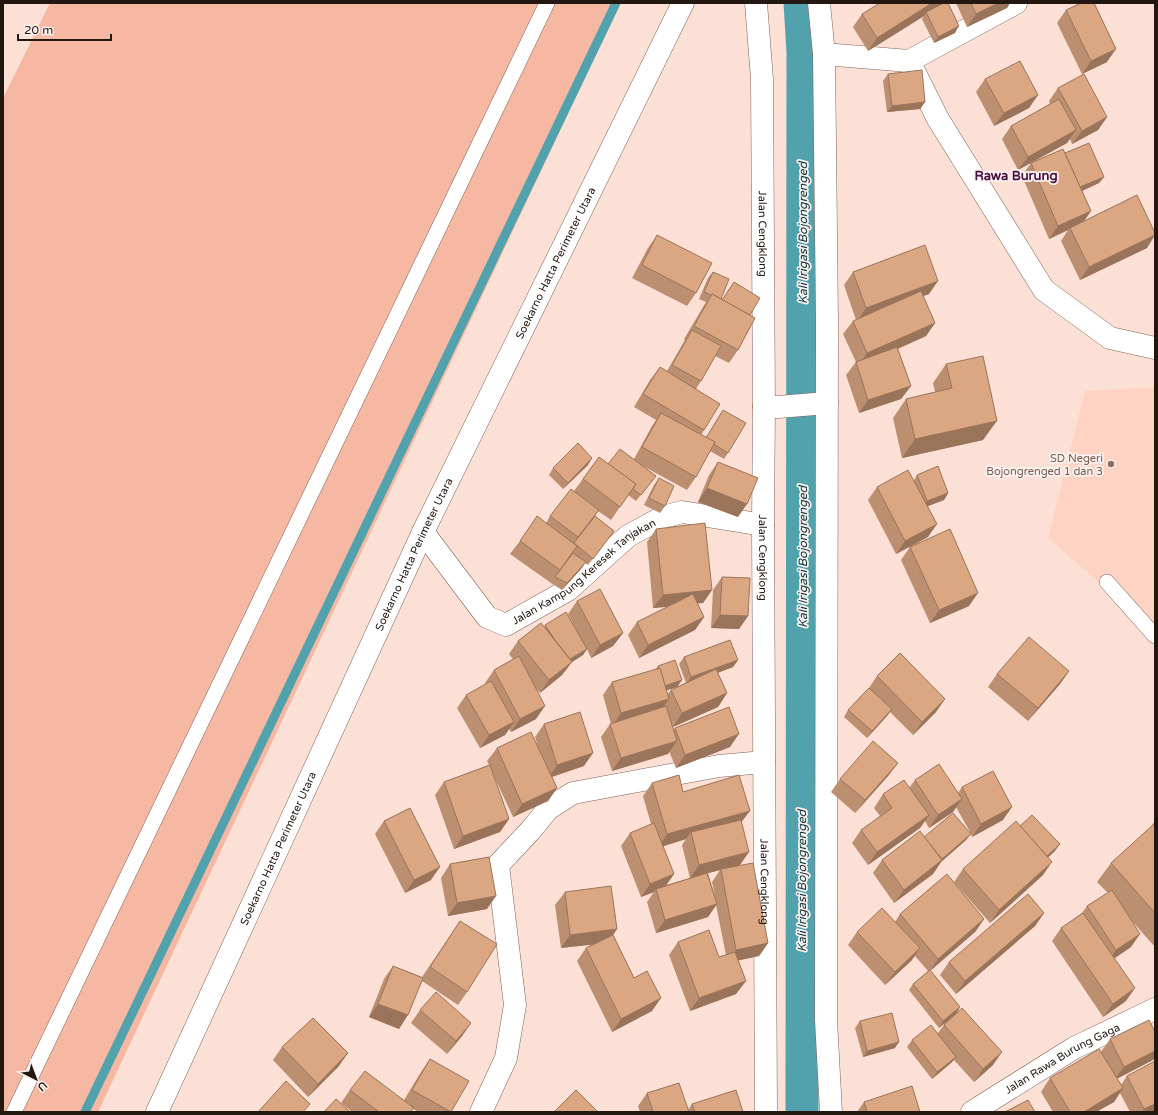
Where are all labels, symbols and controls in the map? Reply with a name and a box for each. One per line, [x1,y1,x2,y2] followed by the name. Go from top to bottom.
[18,16,111,42] scale bar
[24,23,53,37] text: 20 m
[796,160,810,304] water label: Kali Irigasi Bojongrenged
[974,168,1058,184] district label: Rawa Burung
[513,185,598,341] street label: Soekarno Hatta Perimeter Utara
[756,191,770,277] street label: Jalan Cengklong
[986,452,1103,478] place label: SD Negeri Bojongrenged 1 dan 3
[1106,459,1116,469] marker: SD Negeri Bojongrenged 1 dan 3
[372,476,455,633] street label: Soekarno Hatta Perimeter Utara
[796,484,810,628] water label: Kali Irigasi Bojongrenged
[756,515,770,601] street label: Jalan Cengklong
[510,516,658,627] street label: Jalan Kampung Keresek Tanjakan
[237,770,319,927] street label: Soekarno Hatta Perimeter Utara
[795,808,809,952] water label: Kali Irigasi Bojongrenged
[758,839,772,925] street label: Jalan Cengklong
[1002,1020,1122,1096] street label: Jalan Rawa Burung Gaga
[16,1059,56,1099] north arrow
[35,1078,50,1094] text: U

